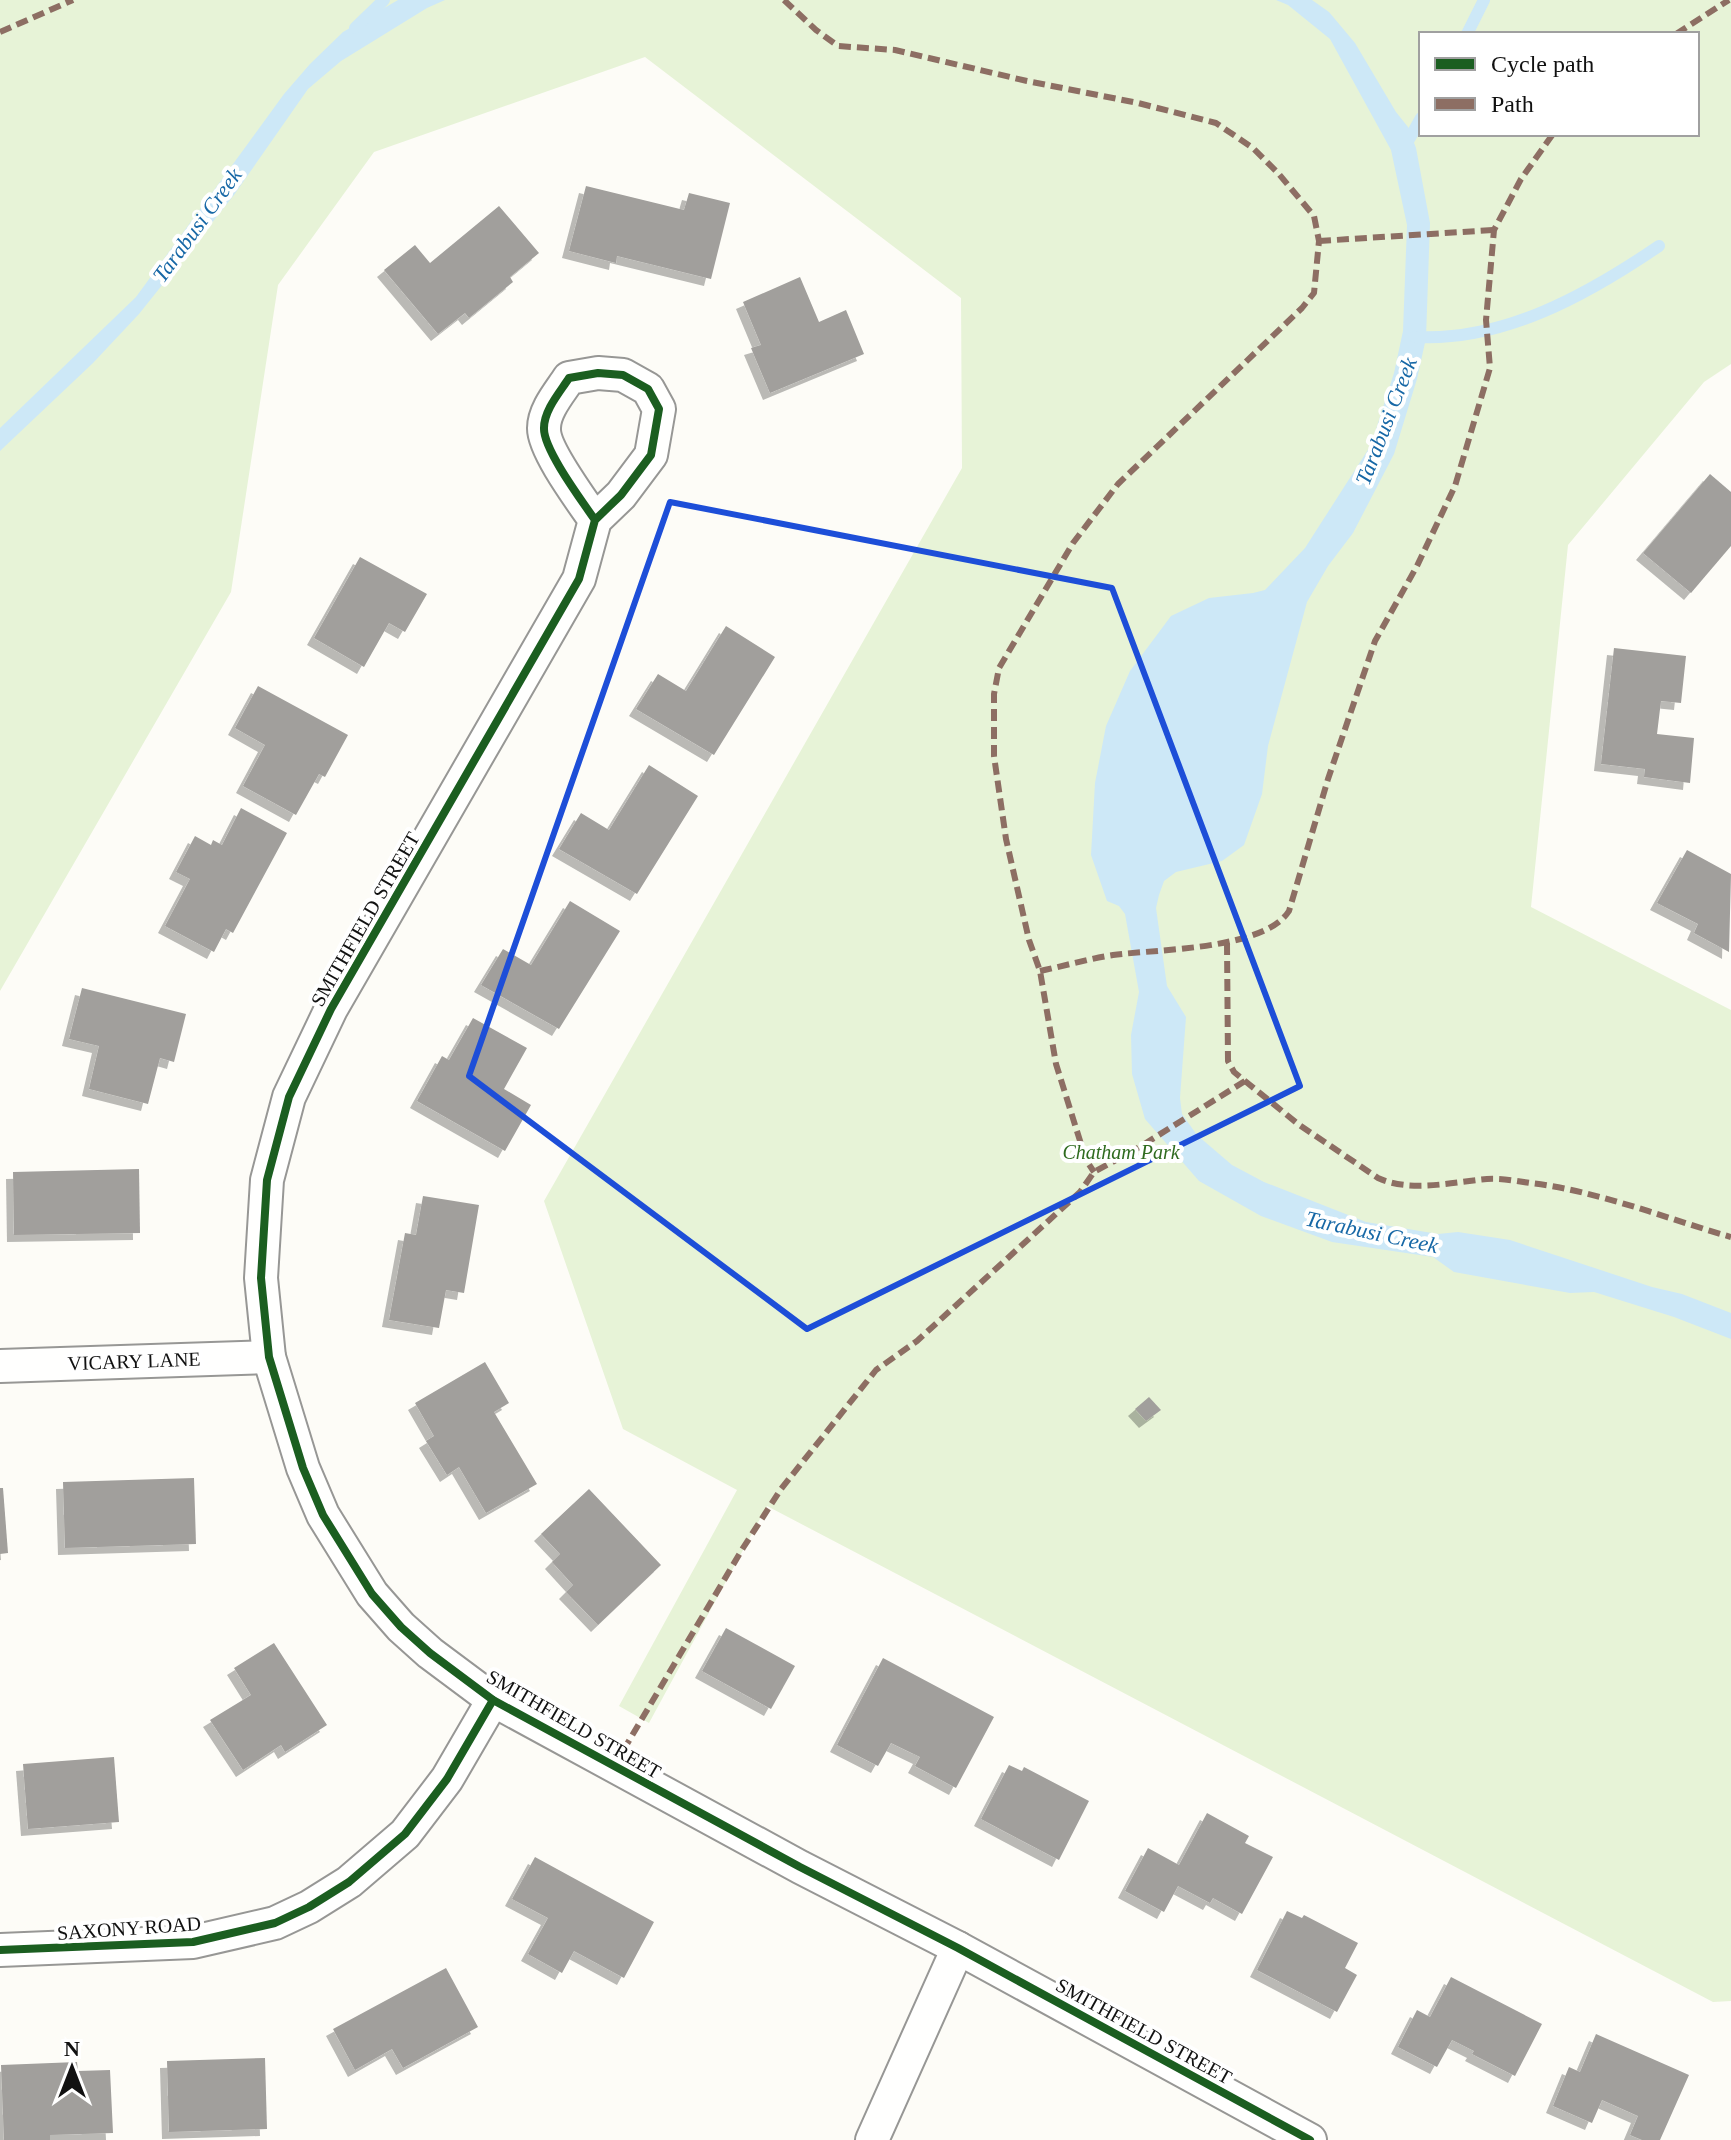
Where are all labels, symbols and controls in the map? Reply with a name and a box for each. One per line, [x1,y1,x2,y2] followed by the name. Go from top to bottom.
[1419,32,1699,136] legend
[1491,51,1594,77] text: Cycle path
[1491,91,1534,117] text: Path
[147,162,247,287] water label: Tarabusi Creek
[1350,353,1422,488] water label: Tarabusi Creek
[306,828,424,1010] street label: SMITHFIELD STREET
[1062,1141,1181,1163] park label: Chatham Park
[1304,1206,1442,1258] water label: Tarabusi Creek
[67,1348,201,1374] street label: VICARY LANE
[483,1665,665,1783] street label: SMITHFIELD STREET
[56,1912,202,1944] street label: SAXONY ROAD
[1052,1974,1236,2088] street label: SMITHFIELD STREET
[32,2028,112,2108] north arrow
[64,2036,80,2061] text: N

